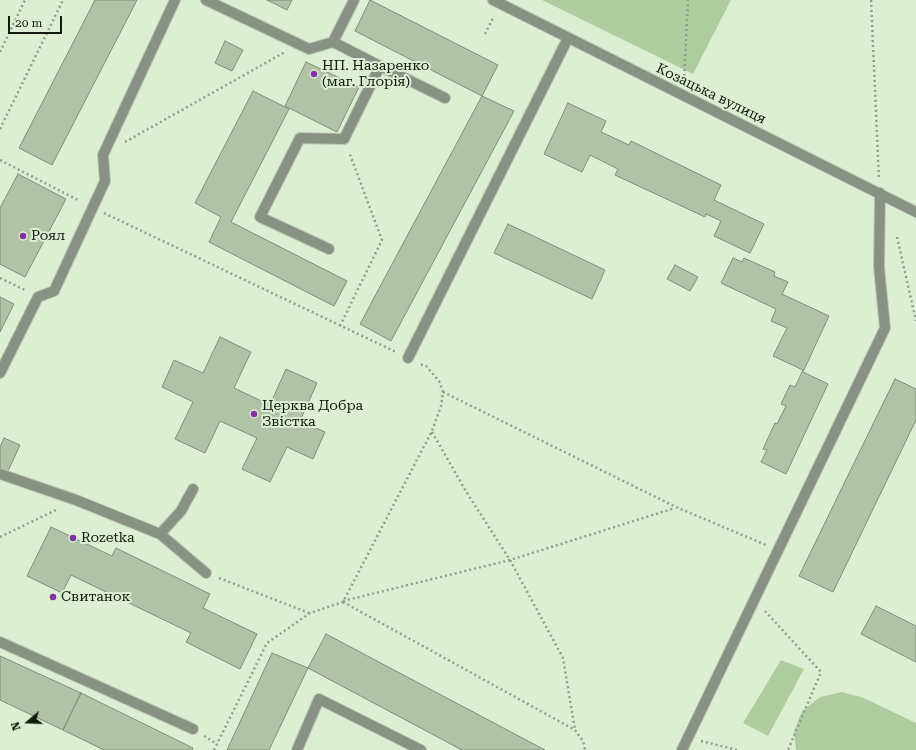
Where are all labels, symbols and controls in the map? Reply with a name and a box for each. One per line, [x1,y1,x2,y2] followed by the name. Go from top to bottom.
[10,8,64,34] scale bar
[15,16,42,30] text: 20 m
[322,58,429,90] place label: НП. Назаренко (маг. Глорія)
[653,60,769,128] street label: Козацька вулиця
[309,69,319,79] marker: НП. Назаренко (маг. Глорія)
[31,228,65,244] place label: Роял
[18,231,28,241] marker: Роял
[262,398,363,430] place label: Церква Добра Звістка
[249,409,259,419] marker: Церква Добра Звістка
[81,530,135,546] place label: Rozetka
[68,533,78,543] marker: Rozetka
[61,589,130,605] place label: Свитанок
[48,592,58,602] marker: Свитанок
[8,702,48,742] north arrow
[9,720,24,732] text: N

